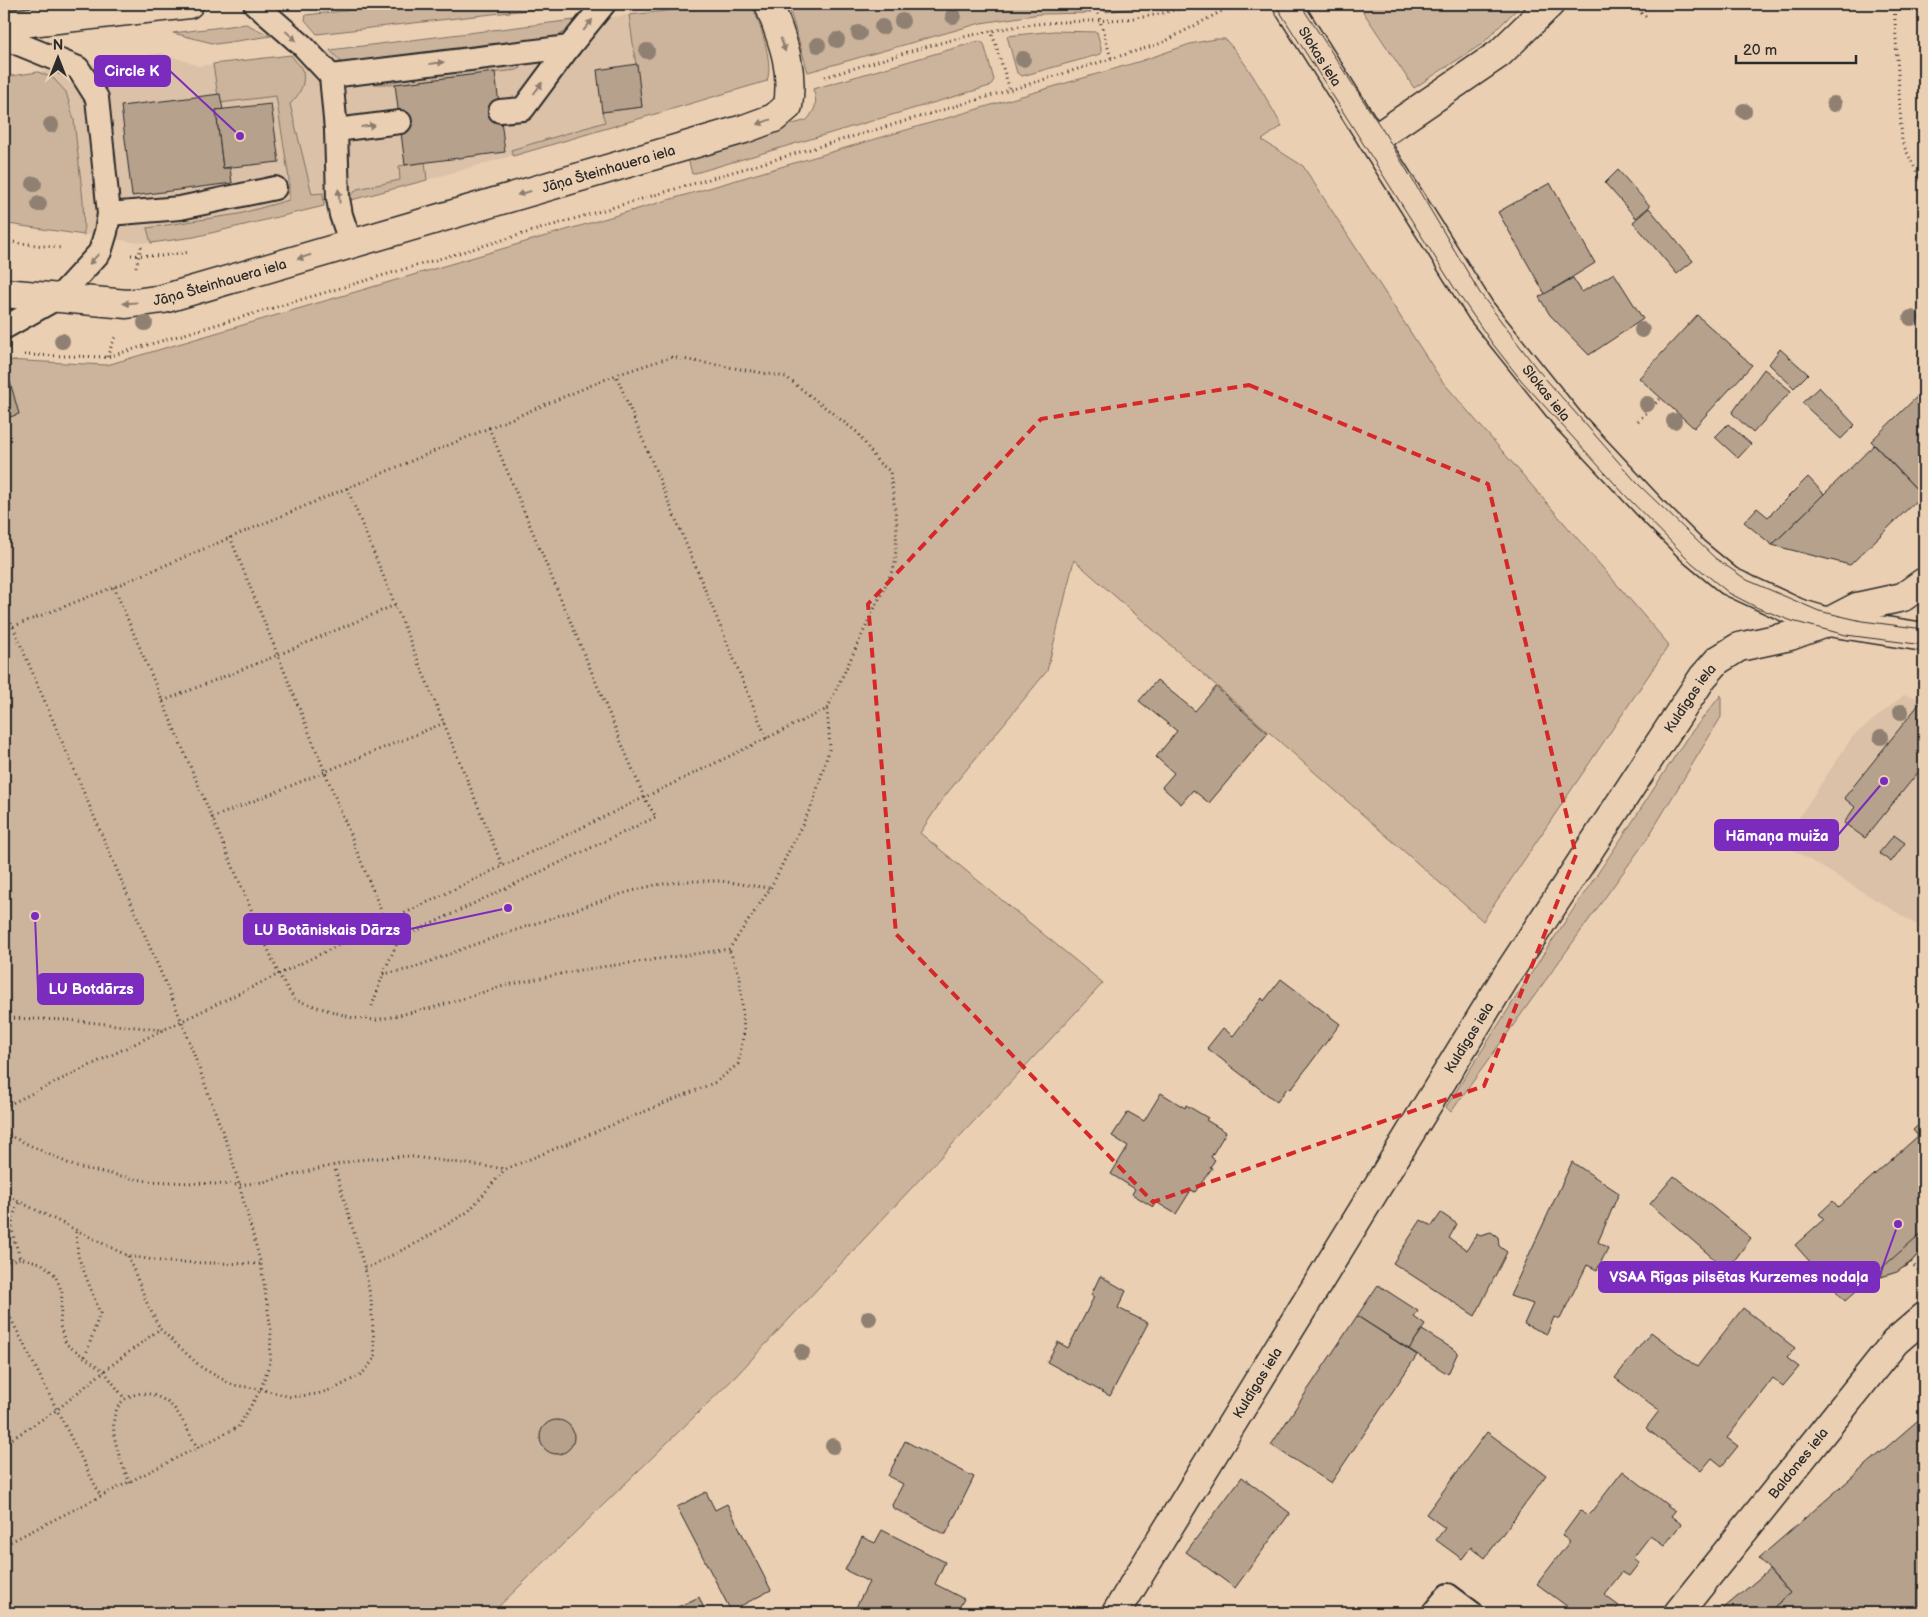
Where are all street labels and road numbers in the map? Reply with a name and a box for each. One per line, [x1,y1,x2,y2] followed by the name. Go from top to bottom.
[1295,24,1345,90] street label: Slokas iela
[540,142,677,197] street label: Jāņa Šteinhauera iela
[152,255,289,309] street label: Jāņa Šteinhauera iela
[1518,362,1574,425] street label: Slokas iela
[1661,660,1720,736] street label: Kuldīgas iela
[1441,999,1497,1076] street label: Kuldīgas iela
[1229,1344,1286,1422] street label: Kuldīgas iela
[1765,1424,1832,1502] street label: Baldones iela

